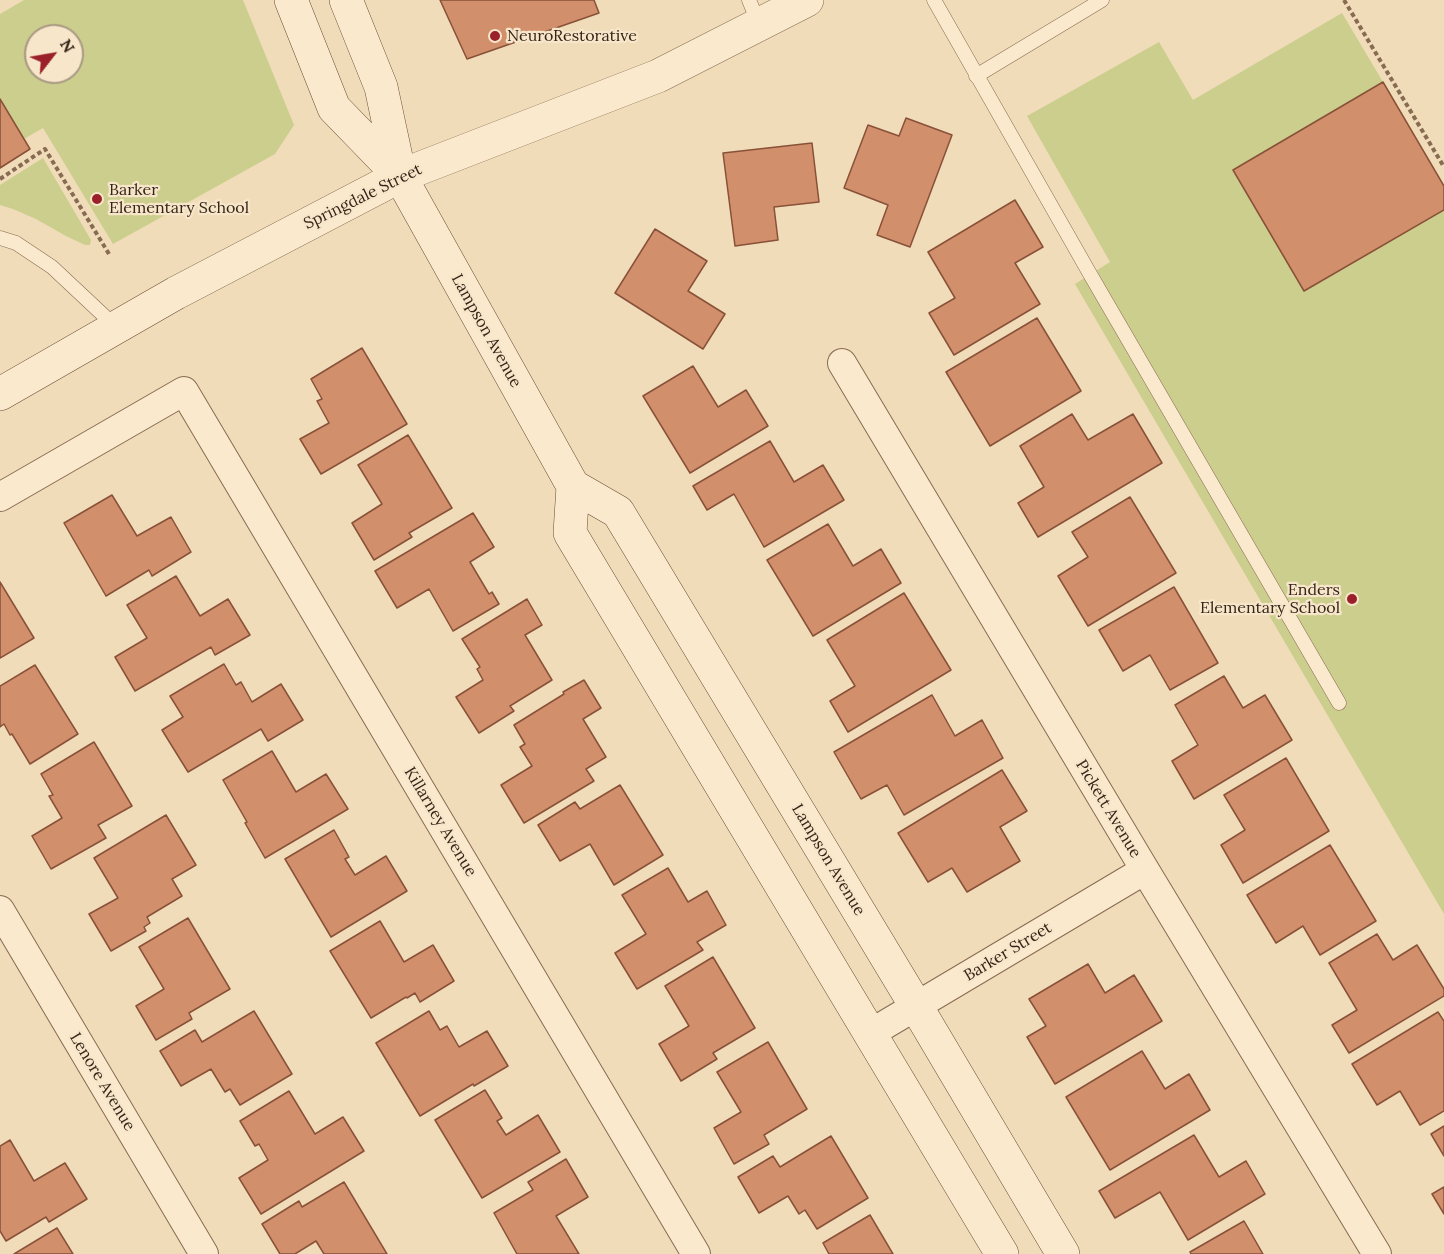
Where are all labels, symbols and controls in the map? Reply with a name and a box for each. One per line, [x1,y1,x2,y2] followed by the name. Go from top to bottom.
[24,24,84,84] north arrow
[507,26,637,46] place label: NeuroRestorative
[488,29,502,43] marker: NeuroRestorative
[56,35,79,56] text: N
[301,160,425,234] street label: Springdale Street
[109,180,249,218] place label: Barker Elementary School
[90,192,104,206] marker: Barker Elementary School
[447,271,525,391] street label: Lampson Avenue
[1200,580,1340,618] place label: Enders Elementary School
[1345,592,1359,606] marker: Enders Elementary School
[1071,757,1145,861] street label: Pickett Avenue
[400,764,480,880] street label: Killarney Avenue
[787,801,869,919] street label: Lampson Avenue
[961,918,1055,986] street label: Barker Street
[65,1029,139,1135] street label: Lenore Avenue

